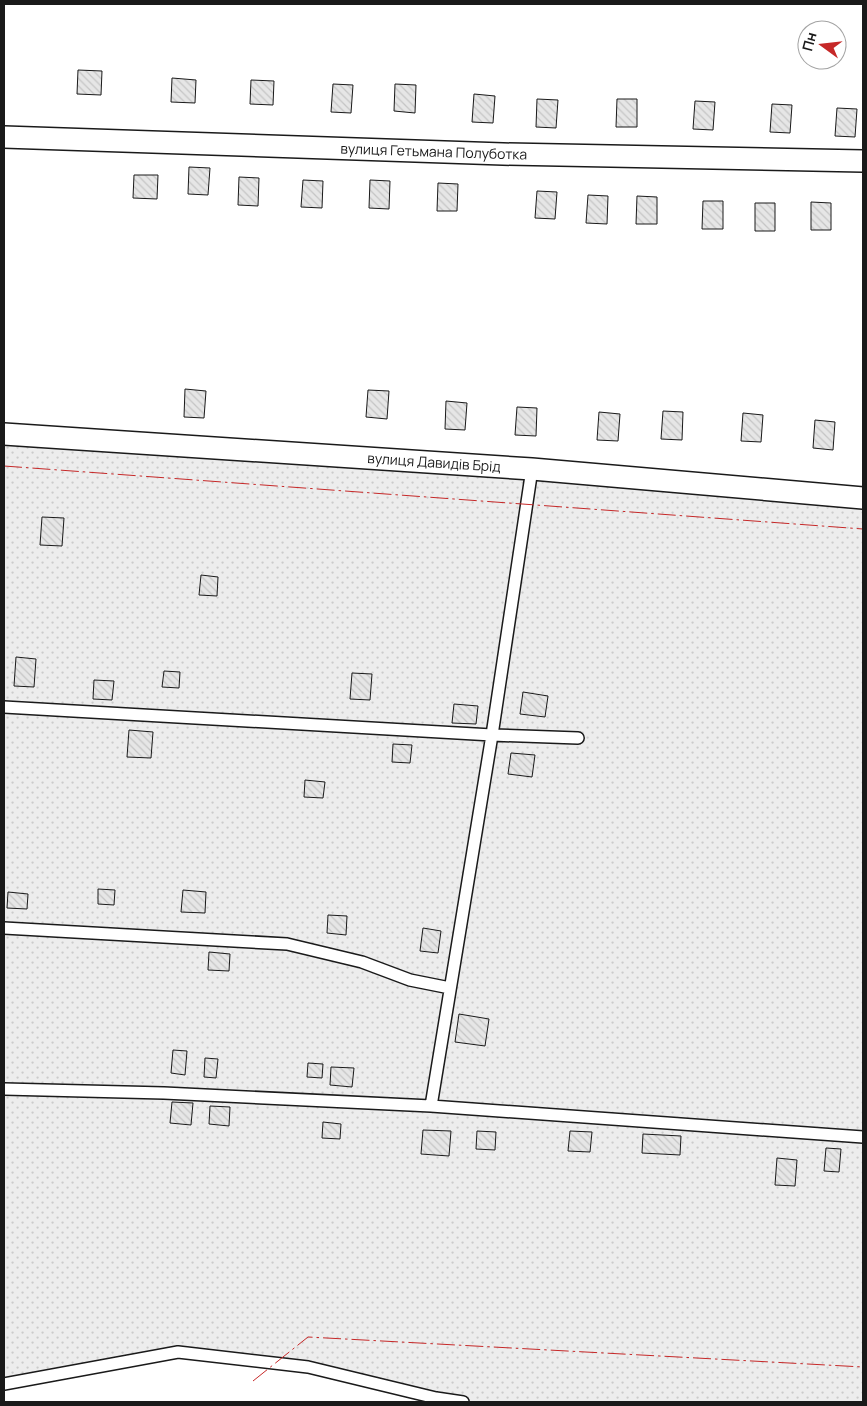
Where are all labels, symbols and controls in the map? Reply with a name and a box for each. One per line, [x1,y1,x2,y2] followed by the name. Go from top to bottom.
[797,20,847,70] north arrow
[797,30,821,53] text: Пн
[340,138,527,163] street label: вулиця Гетьмана Полуботка
[367,448,502,476] street label: вулиця Давидів Брід

